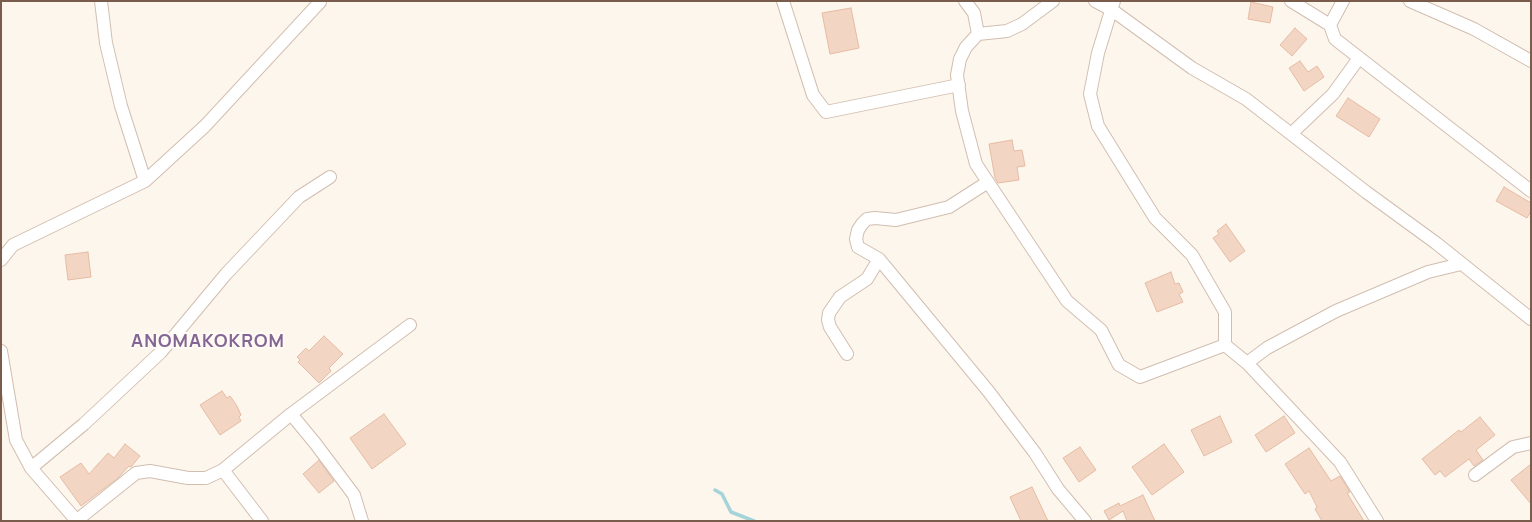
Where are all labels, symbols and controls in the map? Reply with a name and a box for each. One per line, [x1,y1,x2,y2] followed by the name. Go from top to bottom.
[131,331,285,353] district label: ANOMAKOKROM

